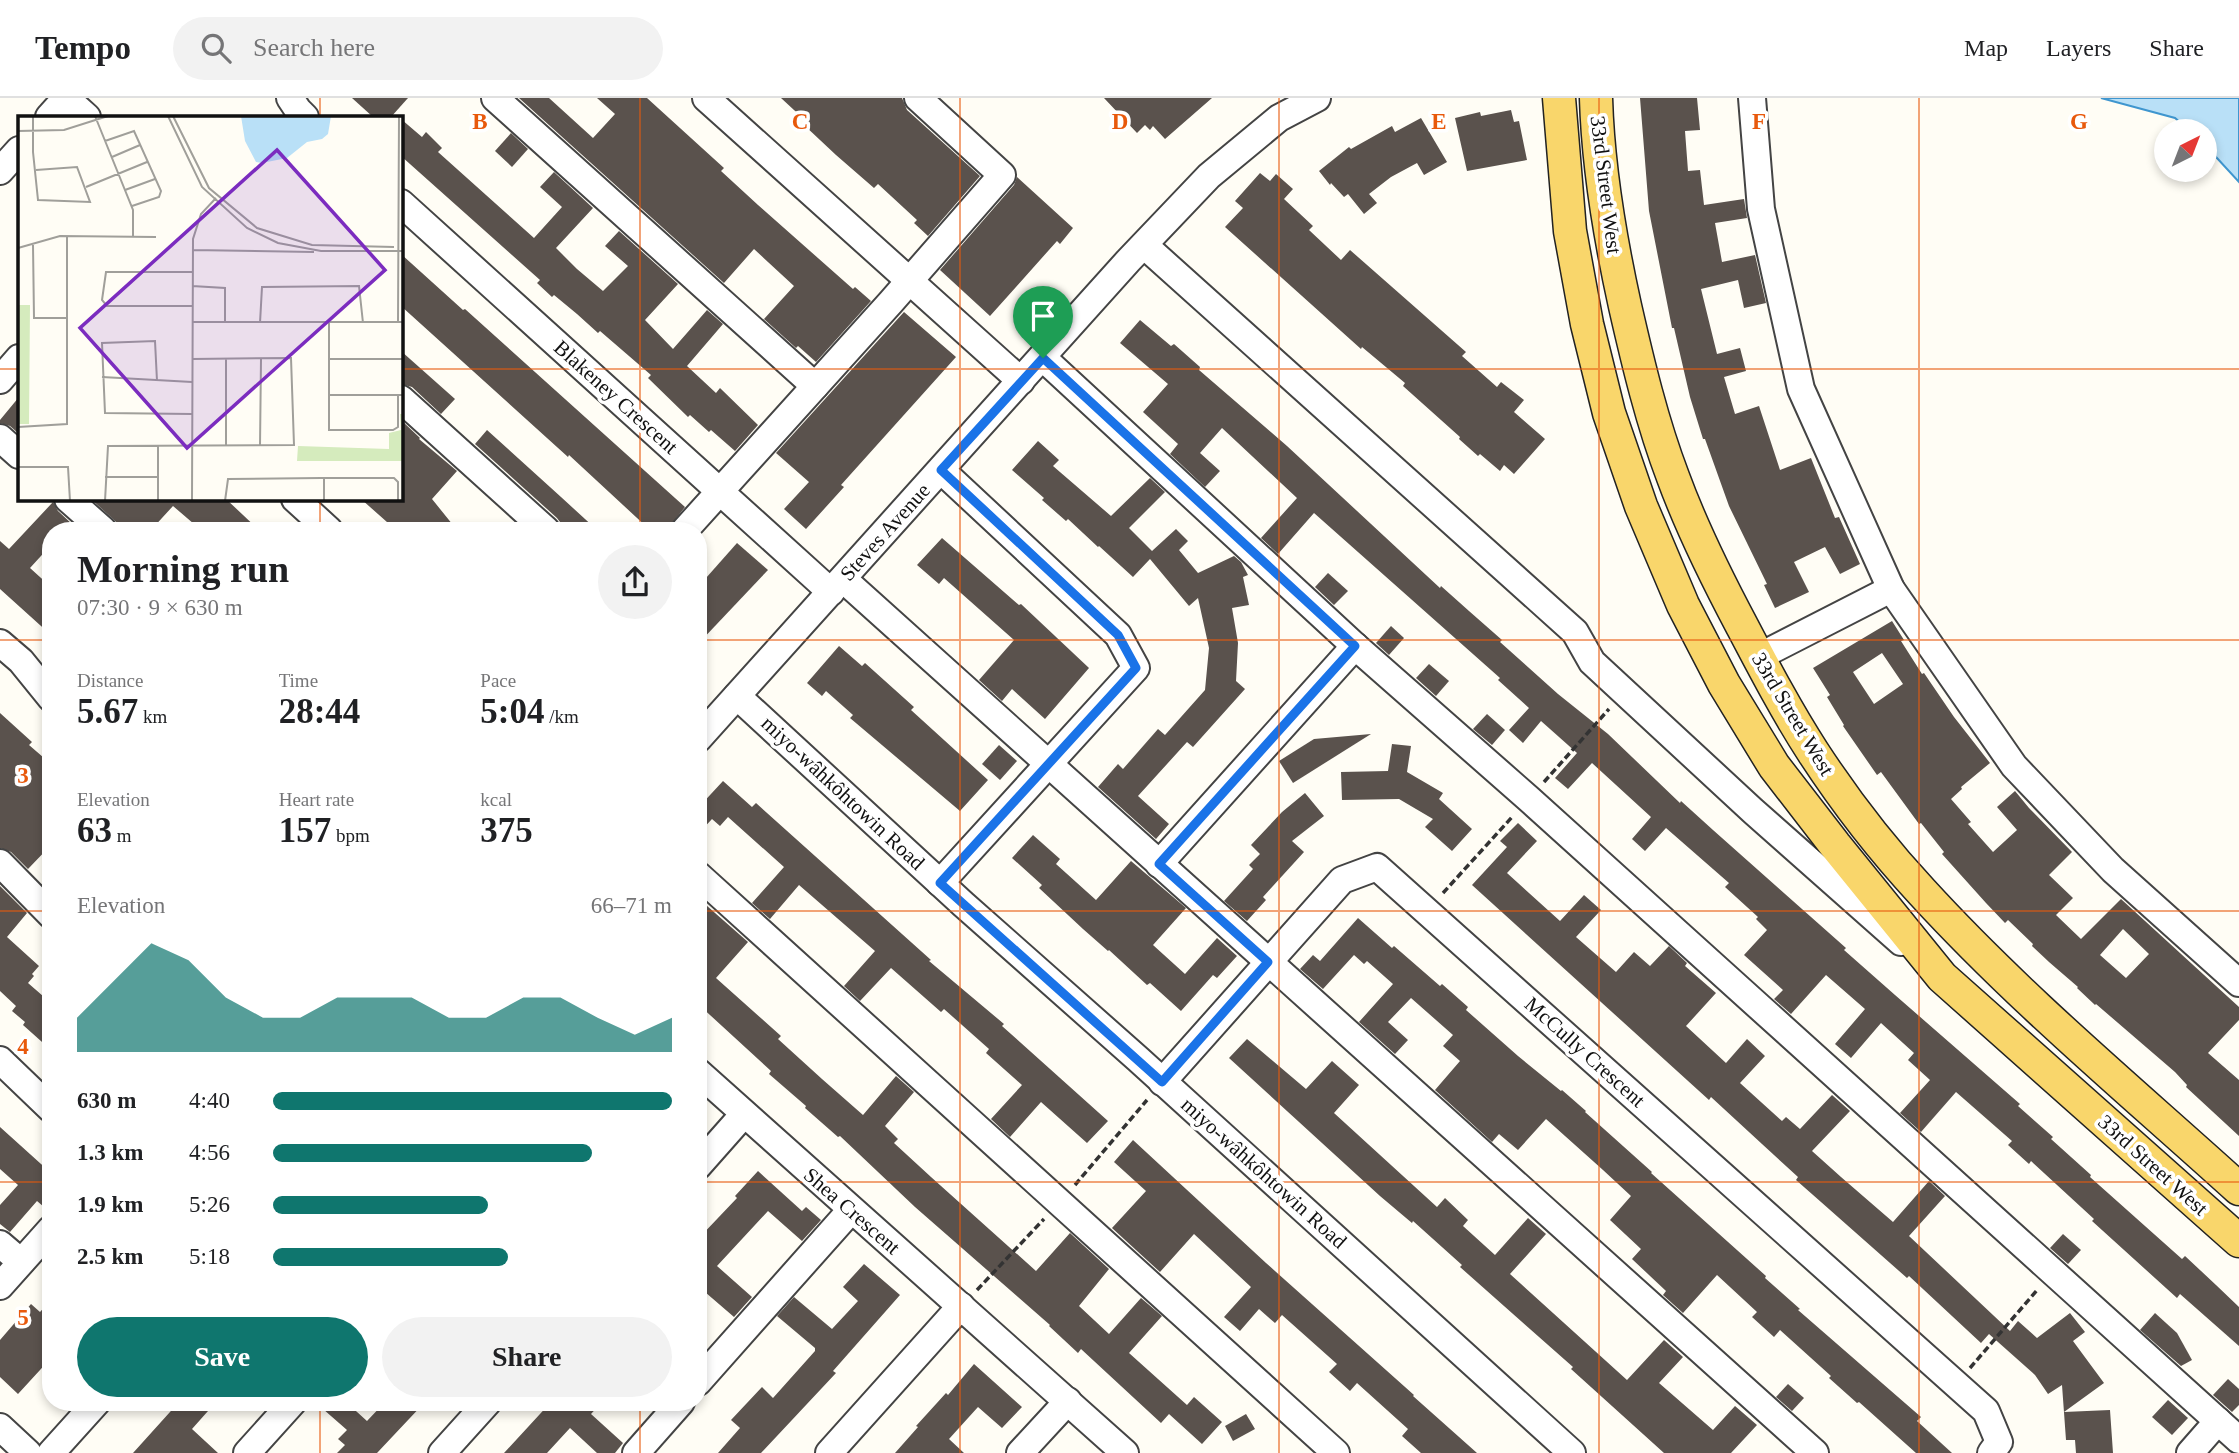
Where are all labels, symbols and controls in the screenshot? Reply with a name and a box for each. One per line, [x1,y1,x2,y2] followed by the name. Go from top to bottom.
[173,17,663,80] search box
[197,29,235,67] icon: search
[35,30,131,66] text: Tempo
[253,33,375,62] text: Search here
[1964,35,2008,61] text: Map
[2046,35,2111,61] text: Layers
[2149,35,2204,61] text: Share
[472,109,488,134] text: B
[792,109,808,134] text: C
[1112,109,1128,134] text: D
[1431,109,1447,134] text: E
[1752,109,1766,134] text: F
[2070,109,2088,134] text: G
[1586,115,1626,256] street label: 33rd Street West
[18,116,402,500] inset map
[2154,119,2217,182] north arrow
[2154,119,2217,182] map controls
[1013,286,1073,358] pin
[1024,297,1062,335] icon: arrive
[549,335,683,459] street label: Blakeney Crescent
[835,478,935,586] street label: Steves Avenue
[598,545,672,619] button: share
[77,548,289,590] text: Morning run
[77,595,243,620] text: 07:30 · 9 × 630 m
[1747,648,1839,780] street label: 33rd Street West
[77,670,143,691] text: Distance
[279,670,318,691] text: Time
[480,670,516,691] text: Pace
[77,692,138,731] text: 5.67
[279,692,360,731] text: 28:44
[480,692,544,731] text: 5:04
[138,706,167,727] text: km
[544,706,579,727] text: /km
[757,711,930,875] street label: miyo-wâhkôhtowin Road
[17,763,29,788] text: 3
[77,789,150,810] text: Elevation
[279,789,354,810] text: Heart rate
[480,789,512,810] text: kcal
[77,811,112,850] text: 63
[279,811,331,850] text: 157
[480,811,533,850] text: 375
[112,825,132,846] text: m
[331,825,370,846] text: bpm
[77,893,165,918] text: Elevation
[591,893,672,918] text: 66–71 m
[1520,992,1650,1112] street label: McCully Crescent
[17,1034,29,1059] text: 4
[77,1088,136,1113] text: 630 m
[189,1088,230,1113] text: 4:40
[1176,1092,1352,1254] street label: miyo-wâhkôhtowin Road
[2093,1110,2213,1221] street label: 33rd Street West
[77,1140,143,1165] text: 1.3 km
[189,1140,230,1165] text: 4:56
[799,1163,905,1259] street label: Shea Crescent
[77,1192,143,1217] text: 1.9 km
[189,1192,230,1217] text: 5:26
[77,1244,143,1269] text: 2.5 km
[189,1244,230,1269] text: 5:18
[17,1305,29,1330] text: 5
[77,1317,368,1397] button: Save
[382,1317,672,1397] button: Share

